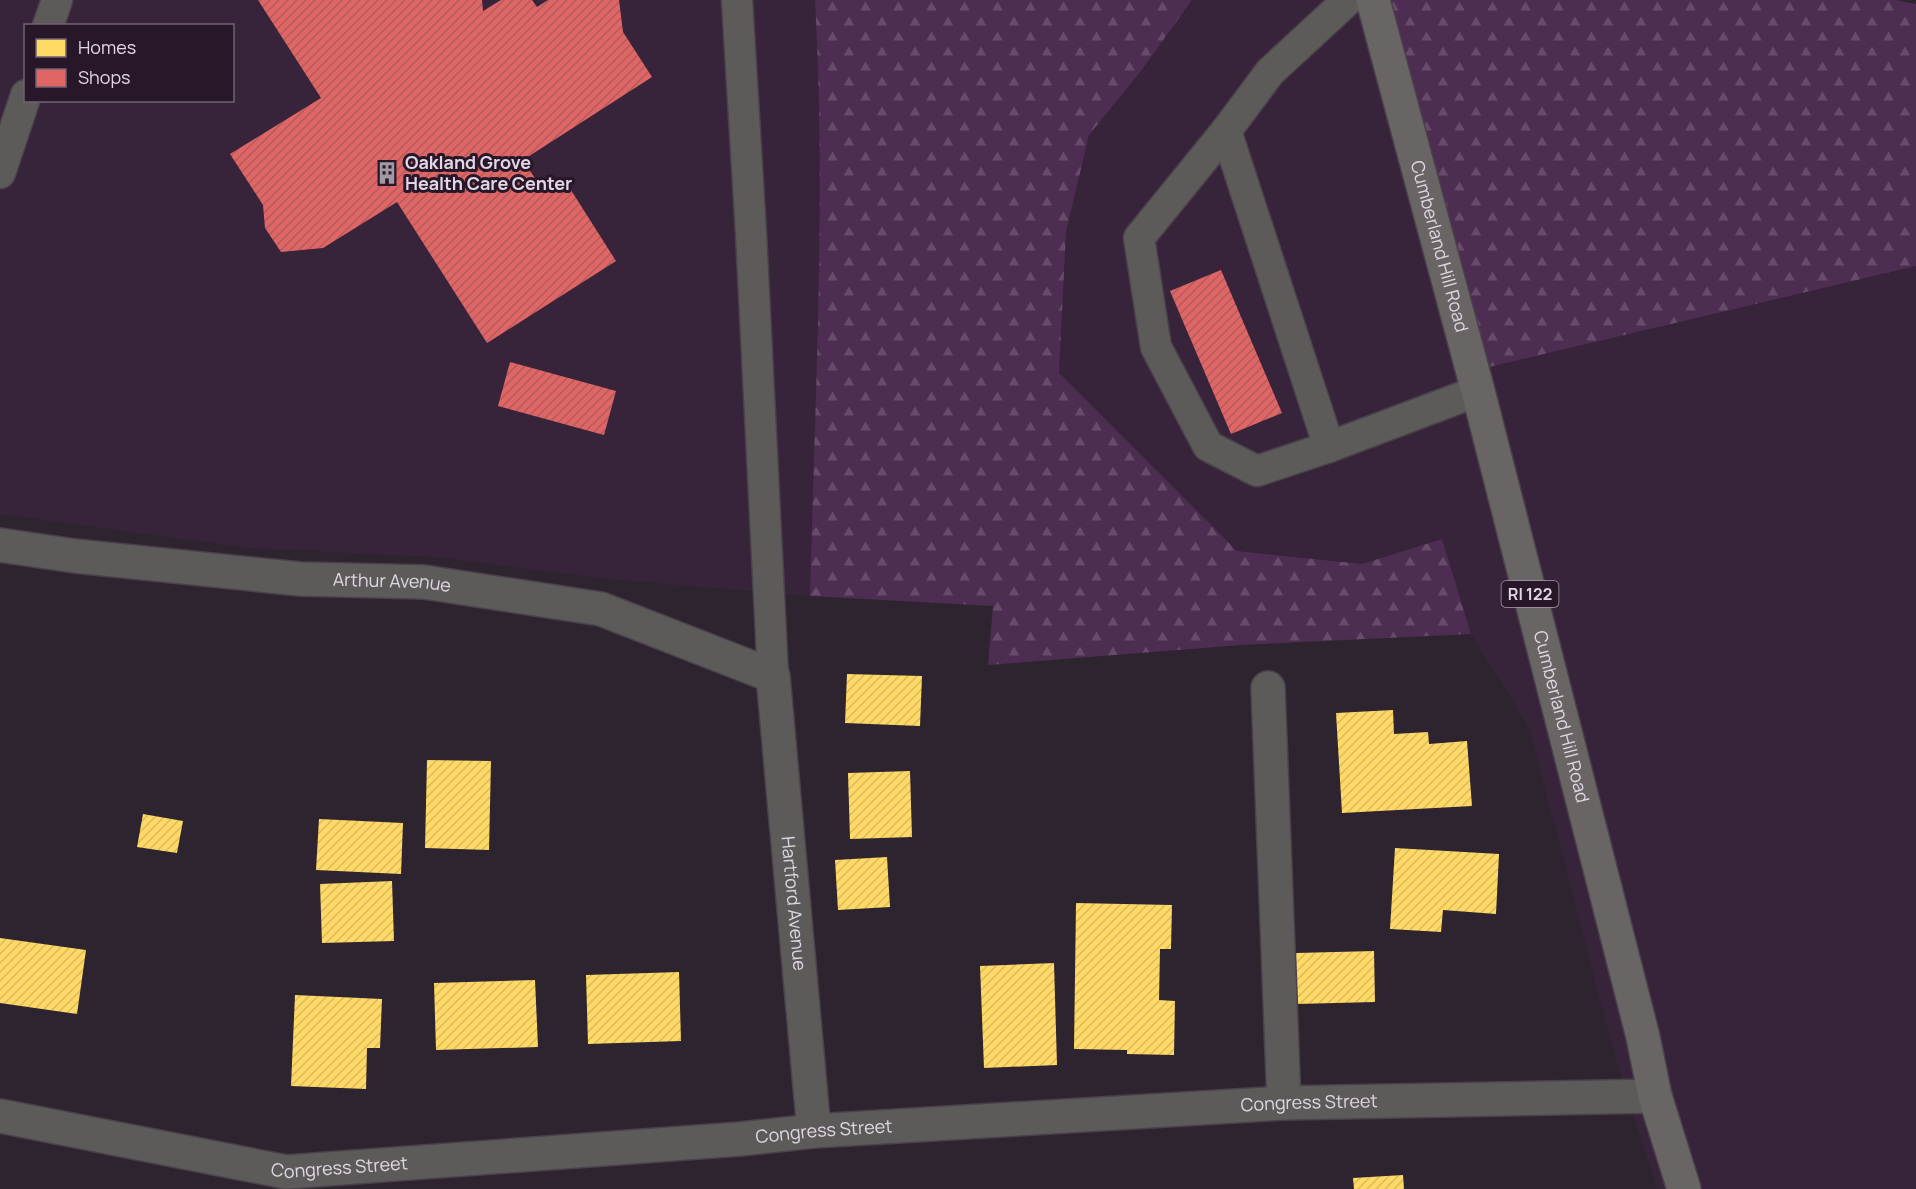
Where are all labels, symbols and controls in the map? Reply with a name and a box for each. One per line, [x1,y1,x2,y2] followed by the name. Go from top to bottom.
[24,24,234,102] legend
[78,35,136,59] text: Homes
[78,65,130,89] text: Shops
[405,150,572,195] place label: Oakland Grove Health Care Center
[1406,157,1475,335] street label: Cumberland Hill Road
[374,160,400,186] building icon: Oakland Grove Health Care Center
[333,567,453,597] street label: Arthur Avenue
[1502,581,1558,607] road number: RI 122
[1529,628,1596,805] street label: Cumberland Hill Road
[776,835,812,972] street label: Hartford Avenue
[1240,1088,1378,1117] street label: Congress Street
[754,1113,893,1148] street label: Congress Street
[269,1150,409,1183] street label: Congress Street

